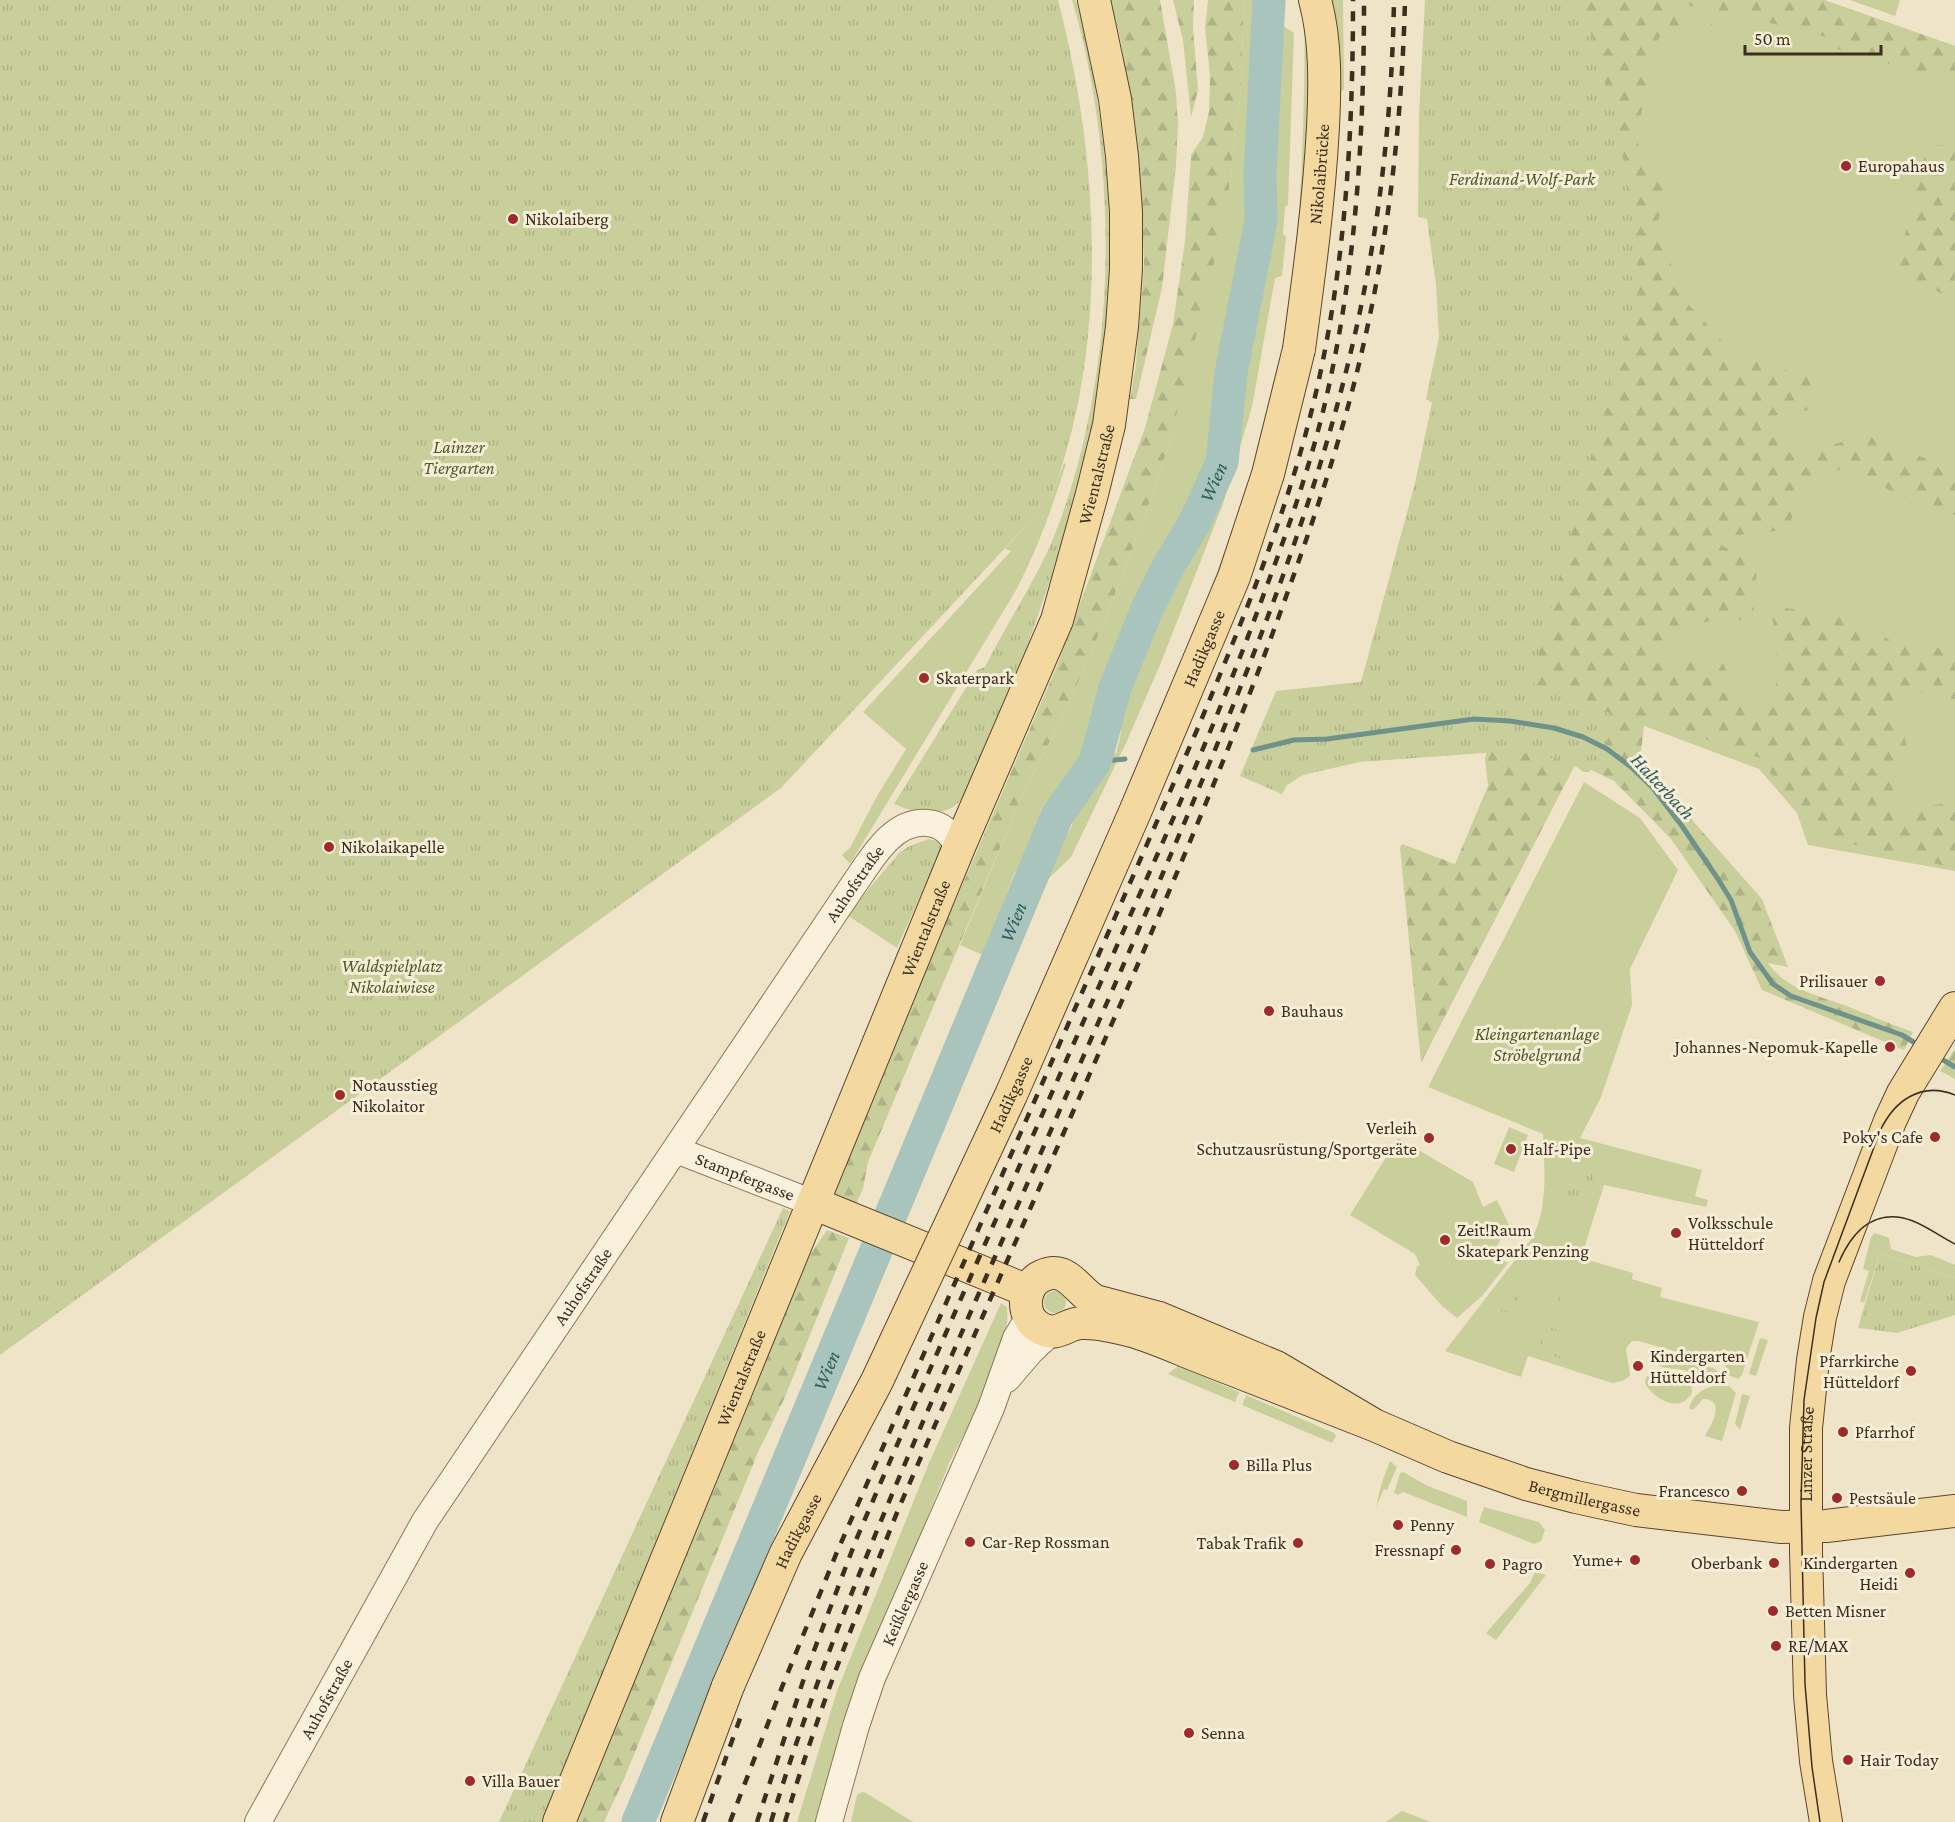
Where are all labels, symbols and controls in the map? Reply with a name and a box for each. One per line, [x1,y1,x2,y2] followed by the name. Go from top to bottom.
[1745,18,1882,56] scale bar
[1754,29,1791,49] text: 50 m
[1305,123,1333,225] street label: Nikolaibrücke
[1858,156,1945,176] place label: Europahaus
[1839,159,1853,173] marker: Europahaus
[1449,169,1596,189] park label: Ferdinand-Wolf-Park
[525,209,609,229] place label: Nikolaiberg
[506,212,520,226] marker: Nikolaiberg
[1074,422,1119,527] street label: Wientalstraße
[423,437,495,478] park label: Lainzer Tiergarten
[1195,459,1231,505] water label: Wien
[1179,607,1229,690] street label: Hadikgasse
[936,668,1014,688] place label: Skaterpark
[917,671,931,685] marker: Skaterpark
[1627,748,1699,824] water label: Halterbach
[341,837,444,857] place label: Nikolaikapelle
[322,840,336,854] marker: Nikolaikapelle
[821,841,888,926] street label: Auhofstraße
[897,877,954,980] street label: Wientalstraße
[995,899,1031,945] water label: Wien
[342,956,443,997] park label: Waldspielplatz Nikolaiwiese
[1799,971,1869,991] place label: Prilisauer
[1873,974,1887,988] marker: Prilisauer
[1281,1001,1343,1021] place label: Bauhaus
[1262,1004,1276,1018] marker: Bauhaus
[1475,1024,1599,1065] park label: Kleingartenanlage Ströbelgrund
[1673,1037,1878,1057] place label: Johannes-Nepomuk-Kapelle
[1883,1040,1897,1054] marker: Johannes-Nepomuk-Kapelle
[985,1053,1037,1136] street label: Hadikgasse
[352,1075,438,1116] place label: Notausstieg Nikolaitor
[333,1088,347,1102] marker: Notausstieg Nikolaitor
[1197,1118,1417,1159] place label: Verleih Schutzausrüstung/Sportgeräte
[1842,1127,1923,1147] place label: Poky's Cafe
[1928,1130,1942,1144] marker: Poky's Cafe
[1422,1131,1436,1145] marker: Verleih Schutzausrüstung/Sportgeräte
[1523,1139,1591,1159] place label: Half-Pipe
[1504,1142,1518,1156] marker: Half-Pipe
[693,1148,798,1205] street label: Stampfergasse
[1688,1213,1773,1254] place label: Volksschule Hütteldorf
[1457,1220,1589,1261] place label: Zeit!Raum Skatepark Penzing
[1669,1226,1683,1240] marker: Volksschule Hütteldorf
[1438,1233,1452,1247] marker: Zeit!Raum Skatepark Penzing
[550,1244,616,1329] street label: Auhofstraße
[712,1326,770,1429] street label: Wientalstraße
[1650,1346,1745,1387] place label: Kindergarten Hütteldorf
[808,1347,844,1394] water label: Wien
[1819,1351,1901,1392] place label: Pfarrkirche Hütteldorf
[1631,1359,1645,1373] marker: Kindergarten Hütteldorf
[1904,1364,1918,1378] marker: Pfarrkirche Hütteldorf
[1796,1405,1818,1502] street label: Linzer Straße
[1855,1422,1916,1442] place label: Pfarrhof
[1836,1425,1850,1439] marker: Pfarrhof
[1246,1455,1312,1475] place label: Billa Plus
[1227,1458,1241,1472] marker: Billa Plus
[1526,1475,1642,1520] street label: Bergmillergasse
[1659,1481,1730,1501] place label: Francesco
[1735,1484,1749,1498] marker: Francesco
[1849,1488,1916,1508] place label: Pestsäule
[770,1490,826,1572] street label: Hadikgasse
[1830,1491,1844,1505] marker: Pestsäule
[1410,1515,1455,1535] place label: Penny
[1391,1518,1405,1532] marker: Penny
[982,1532,1110,1552] place label: Car-Rep Rossman
[1197,1533,1286,1553] place label: Tabak Trafik
[963,1535,977,1549] marker: Car-Rep Rossman
[1291,1536,1305,1550] marker: Tabak Trafik
[1374,1540,1446,1560] place label: Fressnapf
[1449,1543,1463,1557] marker: Fressnapf
[1573,1550,1623,1570] place label: Yume+
[1628,1553,1642,1567] marker: Yume+
[1691,1553,1762,1573] place label: Oberbank
[1803,1553,1898,1594] place label: Kindergarten Heidi
[1502,1554,1543,1574] place label: Pagro
[1767,1556,1781,1570] marker: Oberbank
[1483,1557,1497,1571] marker: Pagro
[878,1558,932,1649] street label: Keißlergasse
[1903,1566,1917,1580] marker: Kindergarten Heidi
[1785,1601,1887,1621] place label: Betten Misner
[1766,1604,1780,1618] marker: Betten Misner
[1788,1636,1849,1656] place label: RE/MAX
[1769,1639,1783,1653] marker: RE/MAX
[296,1655,357,1742] street label: Auhofstraße
[1201,1723,1245,1743] place label: Senna
[1182,1726,1196,1740] marker: Senna
[1860,1750,1939,1770] place label: Hair Today
[1841,1753,1855,1767] marker: Hair Today
[482,1771,560,1791] place label: Villa Bauer
[463,1774,477,1788] marker: Villa Bauer

